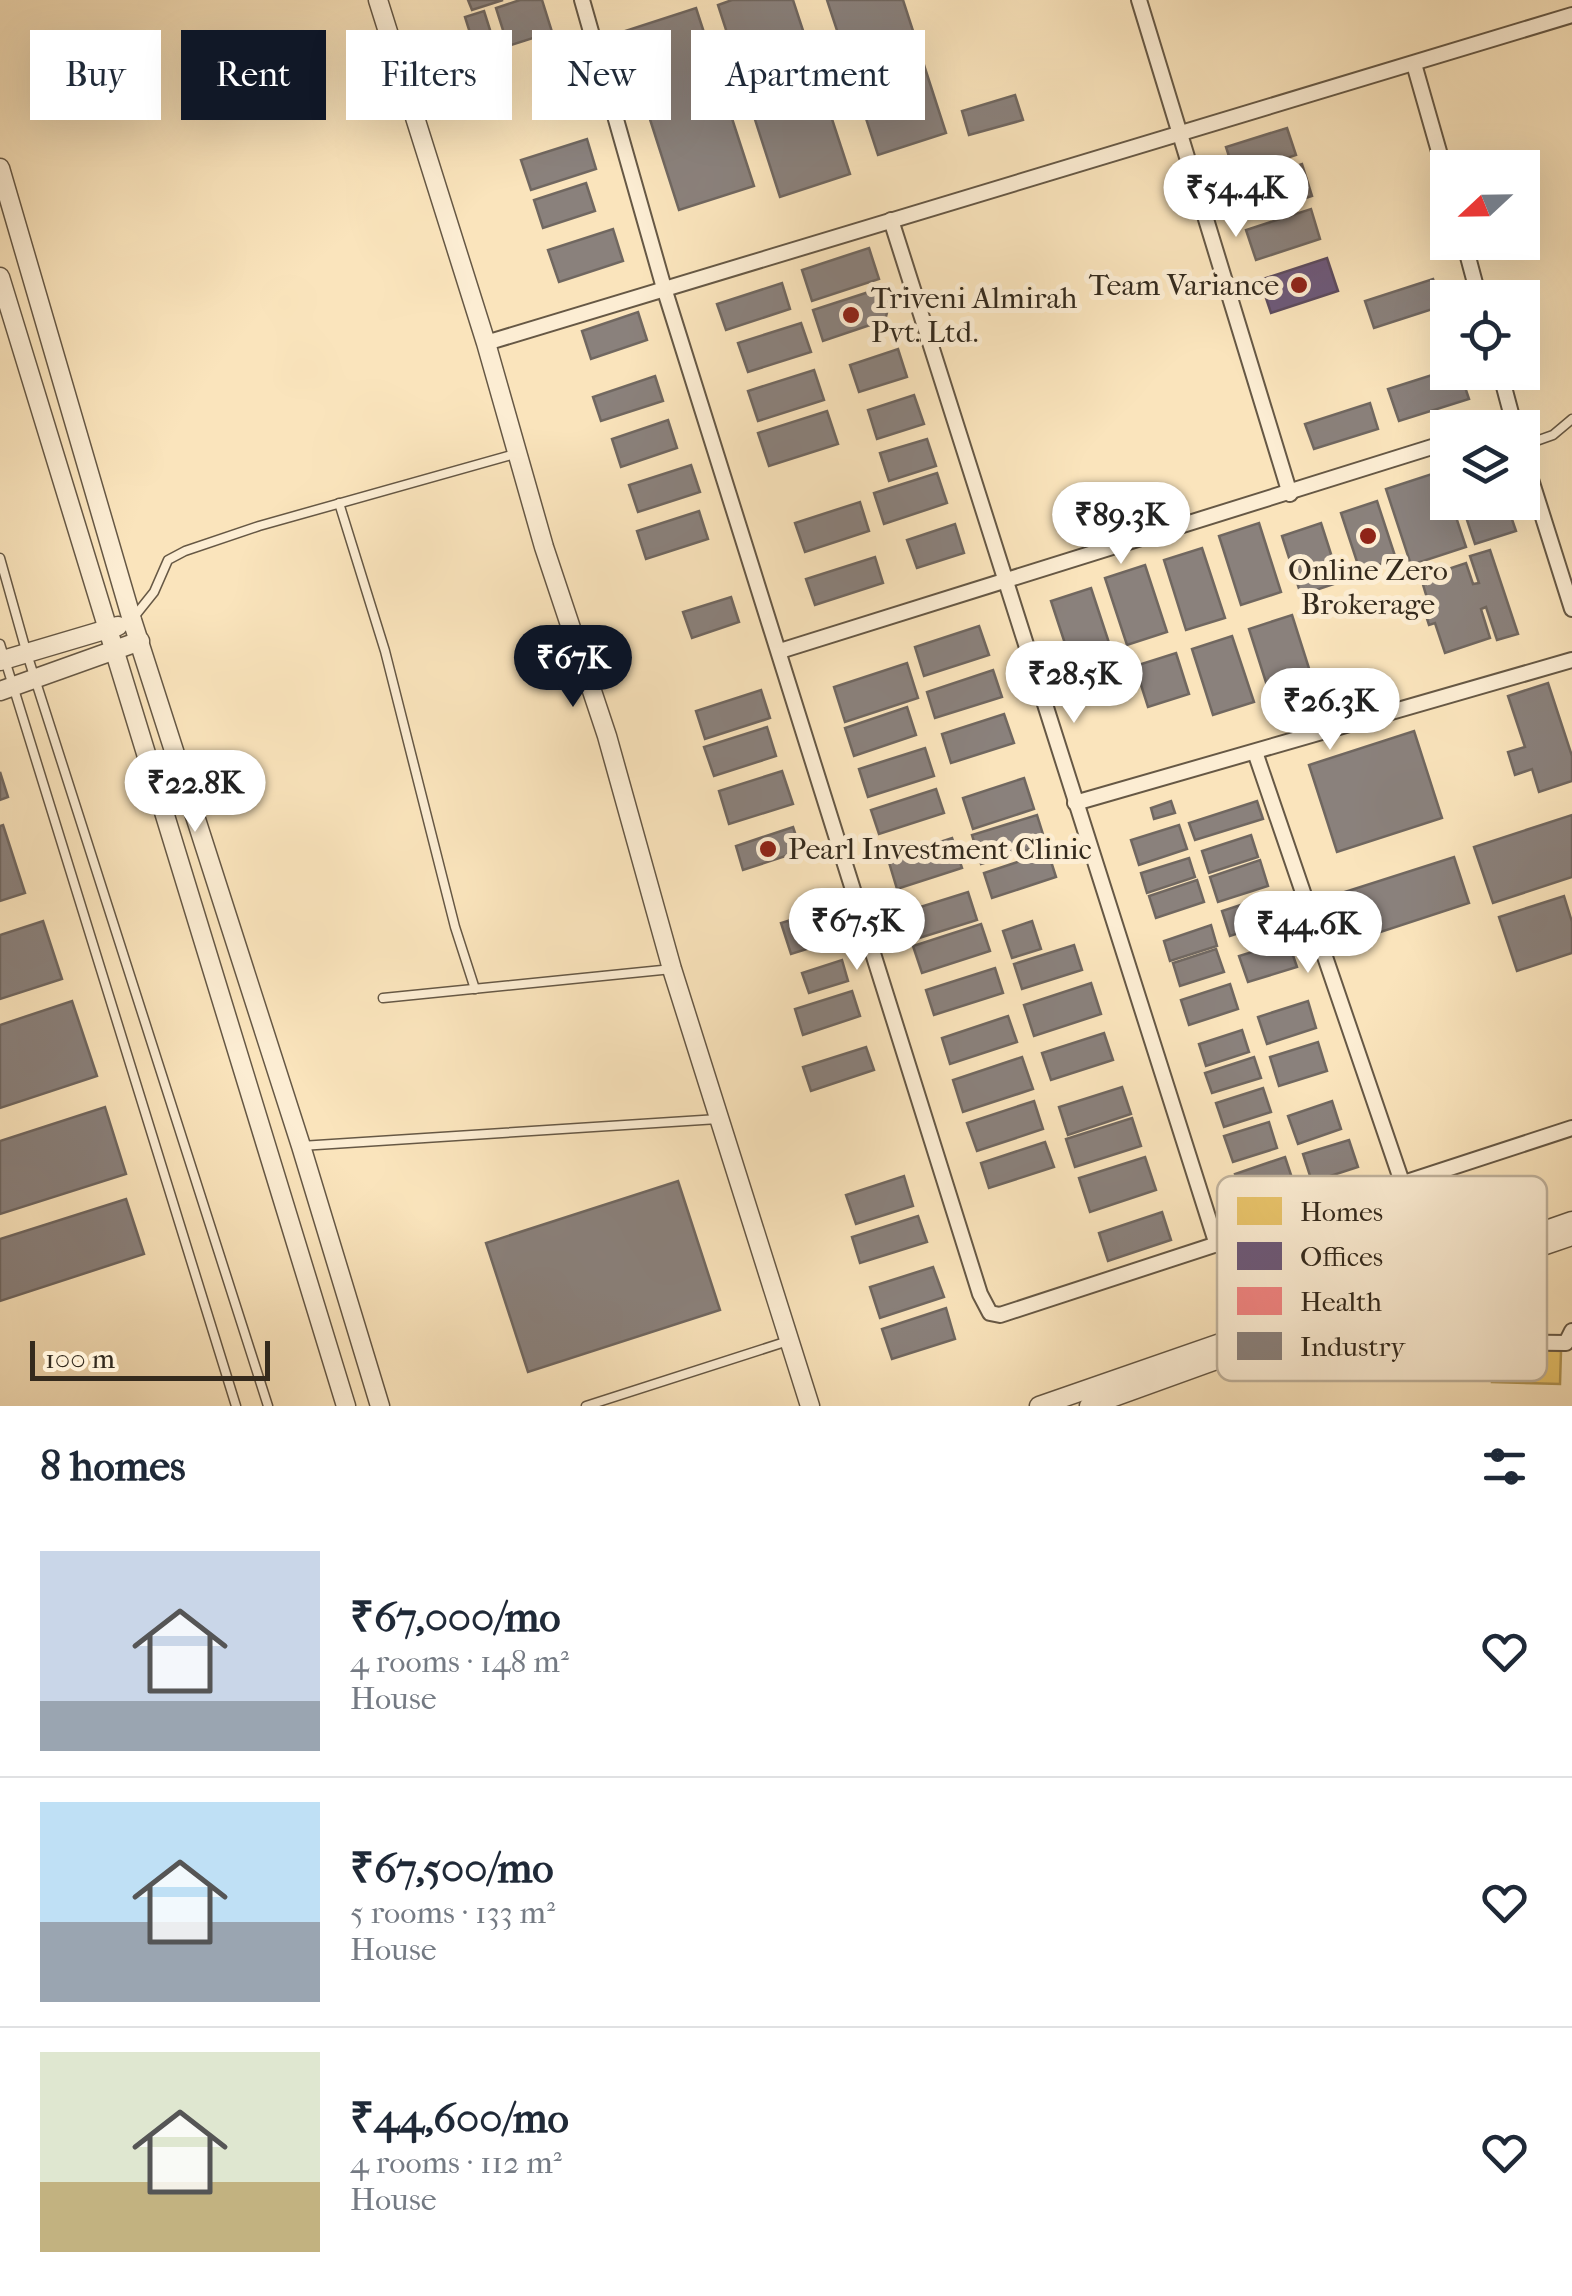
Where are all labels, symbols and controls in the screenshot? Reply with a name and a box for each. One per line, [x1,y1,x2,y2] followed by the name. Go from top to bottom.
[30,30,161,120] chip: Buy
[181,30,326,120] chip: Rent
[346,30,512,120] chip: Filters
[532,30,671,120] chip: New
[691,30,925,120] chip: Apartment
[1430,150,1540,260] north arrow
[1430,150,1540,520] map controls
[1155,155,1317,240] pin: ₹54.4K
[1186,169,1287,206] text: ₹54.4K
[1089,268,1279,303] place label: Team Variance
[1288,274,1310,296] marker: Team Variance
[1430,280,1540,390] button: locate
[871,281,1077,350] place label: Triveni Almirah Pvt. Ltd.
[840,304,862,326] marker: Triveni Almirah Pvt. Ltd.
[1430,410,1540,520] button: layers
[1040,482,1202,567] pin: ₹89.3K
[1074,496,1168,533] text: ₹89.3K
[1357,525,1379,547] marker: Online Zero Brokerage
[1288,553,1448,622] place label: Online Zero Brokerage
[514,625,632,710] pin: ₹67K
[536,639,610,676] text: ₹67K
[993,641,1155,726] pin: ₹28.5K
[1028,655,1120,692] text: ₹28.5K
[1249,668,1411,753] pin: ₹26.3K
[1283,682,1377,719] text: ₹26.3K
[114,750,276,835] pin: ₹22.8K
[147,764,243,801] text: ₹22.8K
[788,832,1092,867] place label: Pearl Investment Clinic
[757,838,779,860] marker: Pearl Investment Clinic
[776,888,938,973] pin: ₹67.5K
[1227,891,1389,976] pin: ₹44.6K
[811,902,903,939] text: ₹67.5K
[1256,905,1360,942] text: ₹44.6K
[1217,1176,1547,1381] legend
[1300,1195,1383,1228] text: Homes
[1300,1240,1383,1273] text: Offices
[1300,1285,1382,1318] text: Health
[1300,1330,1406,1363] text: Industry
[30,1336,270,1380] scale bar
[45,1342,115,1375] text: 100 m
[1477,1439,1532,1494] icon: filters
[40,1442,186,1491] text: 8 homes
[120,1591,240,1711] icon: home
[350,1593,561,1642] text: ₹67,000/mo
[1477,1624,1532,1679] icon: heart
[350,1643,569,1680] text: 4 rooms · 148 m²
[350,1680,437,1717] text: House
[120,1842,240,1962] icon: home
[350,1844,554,1893] text: ₹67,500/mo
[1477,1875,1532,1930] icon: heart
[350,1894,555,1931] text: 5 rooms · 133 m²
[350,1931,437,1968] text: House
[120,2092,240,2212] icon: home
[350,2094,569,2143] text: ₹44,600/mo
[1477,2125,1532,2180] icon: heart
[350,2144,562,2181] text: 4 rooms · 112 m²
[350,2181,437,2218] text: House

